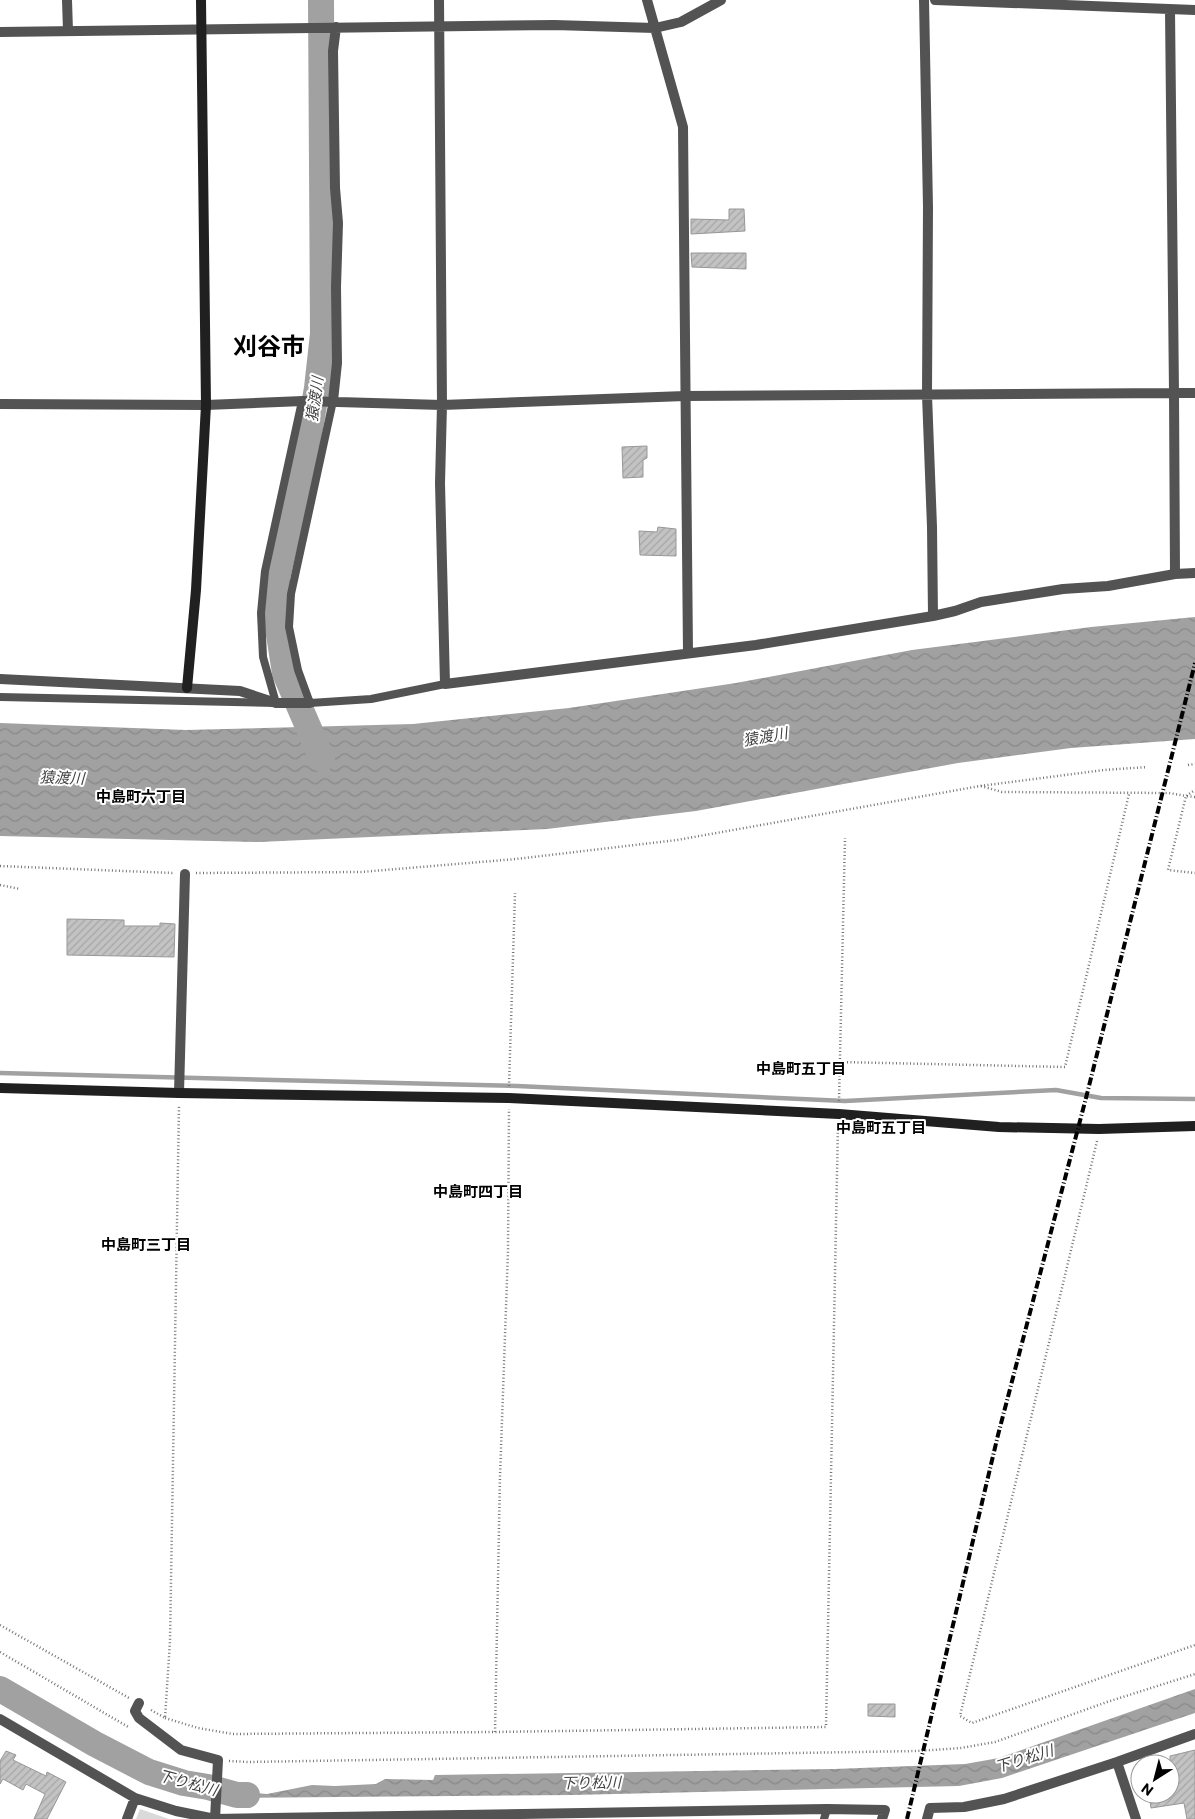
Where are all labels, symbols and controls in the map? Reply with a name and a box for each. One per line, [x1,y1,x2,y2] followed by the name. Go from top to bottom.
[233,331,305,360] district label: 刈谷市
[302,373,326,423] water label: 猿渡川
[741,723,791,749] water label: 猿渡川
[39,767,87,787] water label: 猿渡川
[96,787,186,805] district label: 中島町六丁目
[756,1059,846,1077] district label: 中島町五丁目
[836,1118,926,1136] district label: 中島町五丁目
[433,1182,523,1200] district label: 中島町四丁目
[101,1235,191,1253] district label: 中島町三丁目
[993,1740,1057,1775] water label: 下り松川
[1130,1754,1180,1804] north arrow
[157,1766,221,1799] water label: 下り松川
[561,1772,623,1792] water label: 下り松川
[1138,1780,1156,1800] text: N

